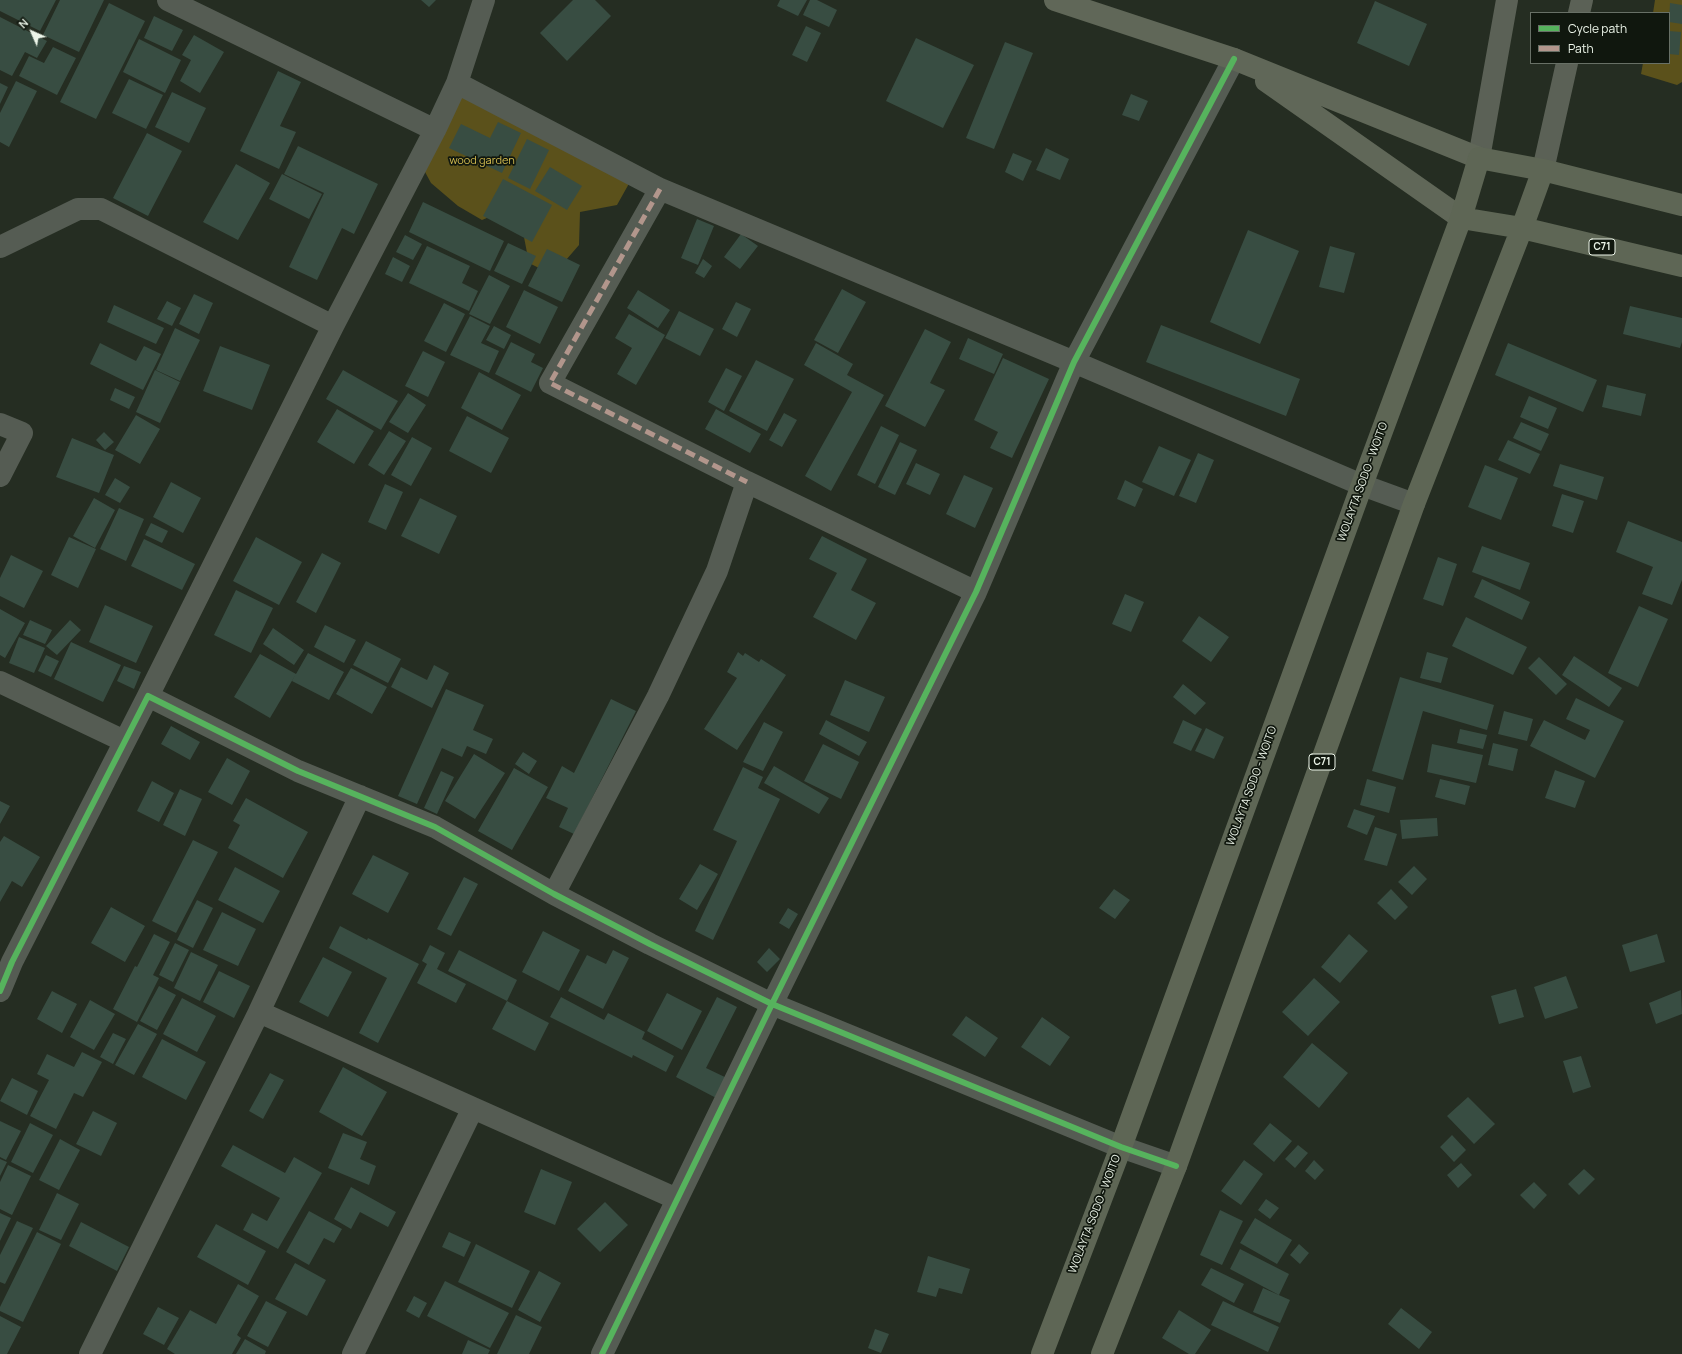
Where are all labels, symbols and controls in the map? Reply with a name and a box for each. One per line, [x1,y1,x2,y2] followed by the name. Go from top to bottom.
[12,12,52,52] north arrow
[1530,12,1670,64] legend
[15,15,31,31] text: N
[1568,20,1627,37] text: Cycle path
[1568,40,1594,57] text: Path
[449,154,515,168] park label: wood garden
[1589,239,1615,255] road number: C71
[1335,420,1391,544] street label: WOLAYTA SODO - WOITO
[1224,724,1280,848] street label: WOLAYTA SODO - WOITO
[1309,754,1335,770] road number: C71
[1066,1153,1124,1275] street label: WOLAYTA SODO - WOITO

